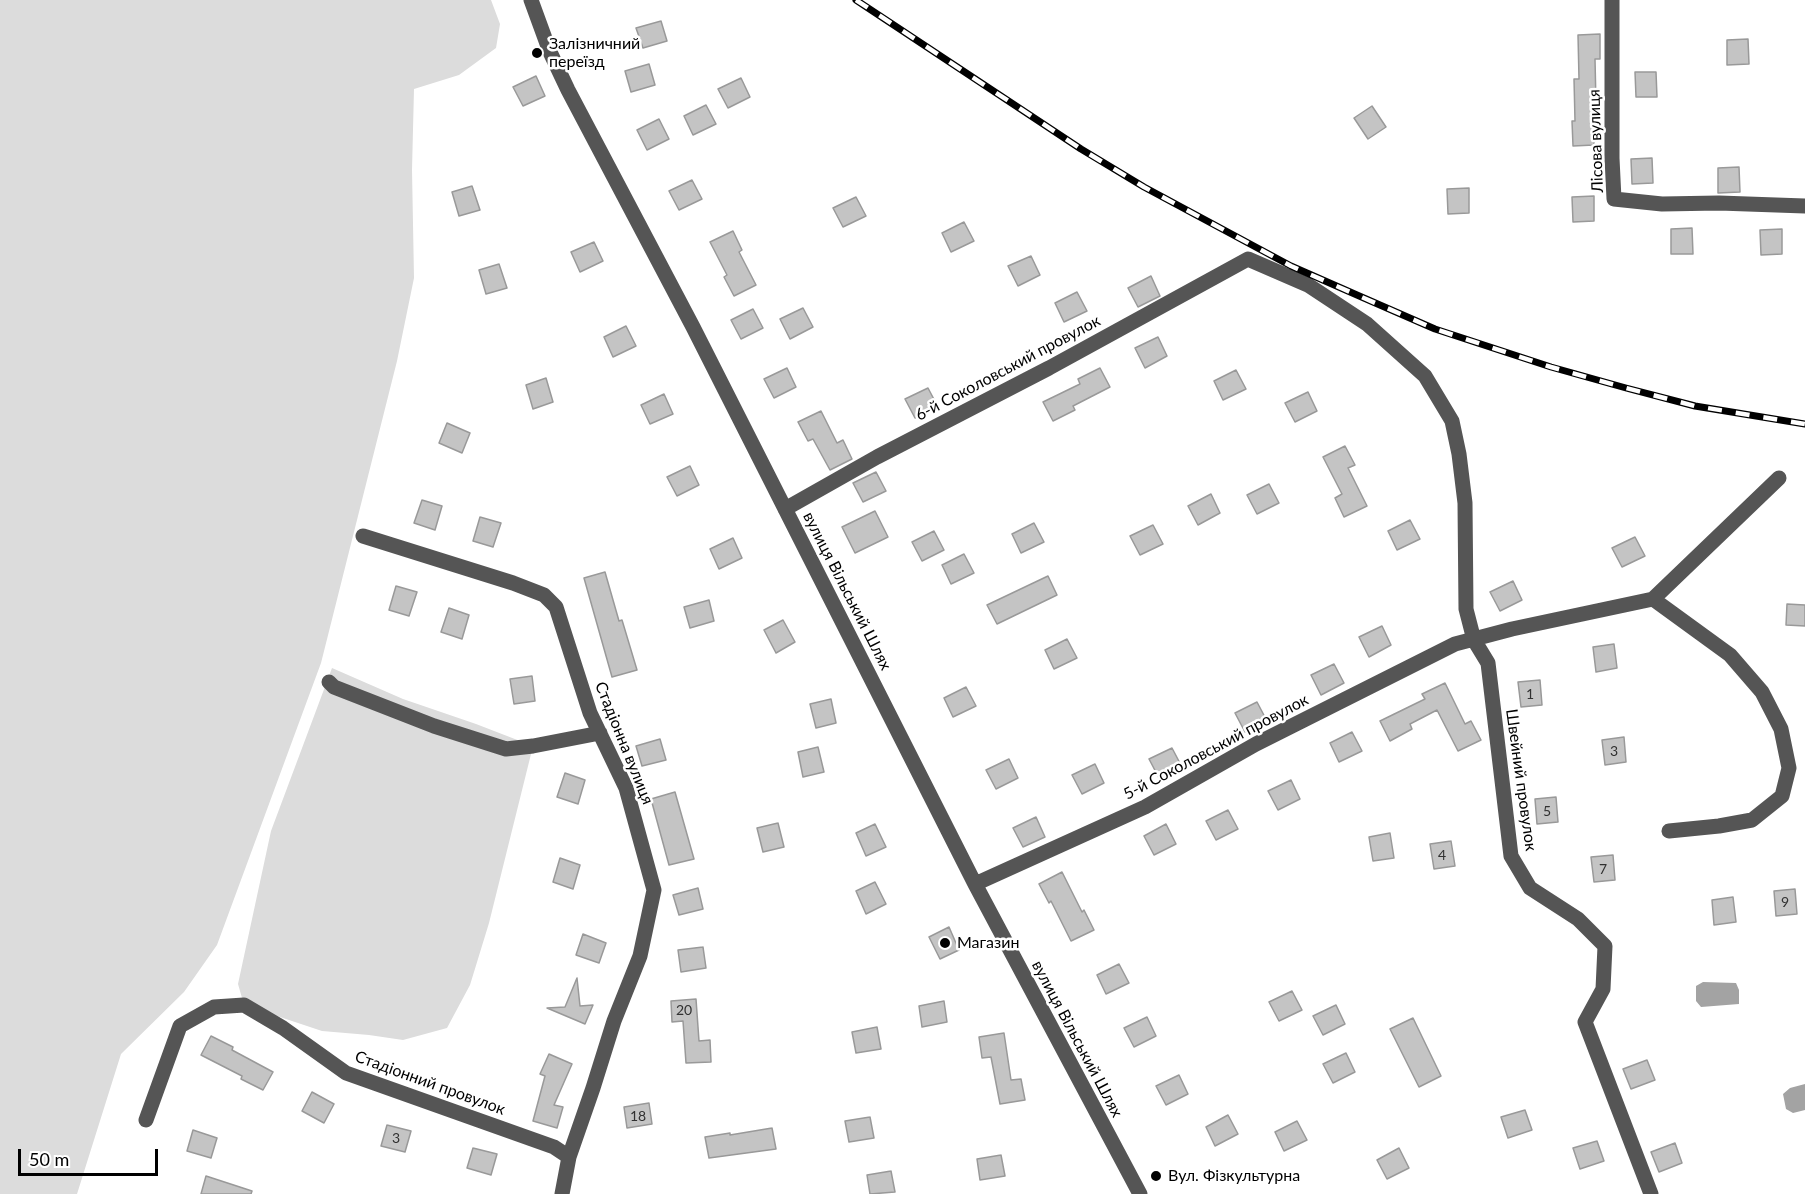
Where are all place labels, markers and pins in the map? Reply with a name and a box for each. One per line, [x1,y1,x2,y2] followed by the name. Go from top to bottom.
[549,34,640,72] place label: Залізничний переїзд
[530,46,544,60] marker: Залізничний переїзд
[957,933,1019,953] place label: Магазин
[938,936,952,950] marker: Магазин
[1168,1166,1300,1186] place label: Вул. Фізкультурна
[1149,1169,1163,1183] marker: Вул. Фізкультурна

